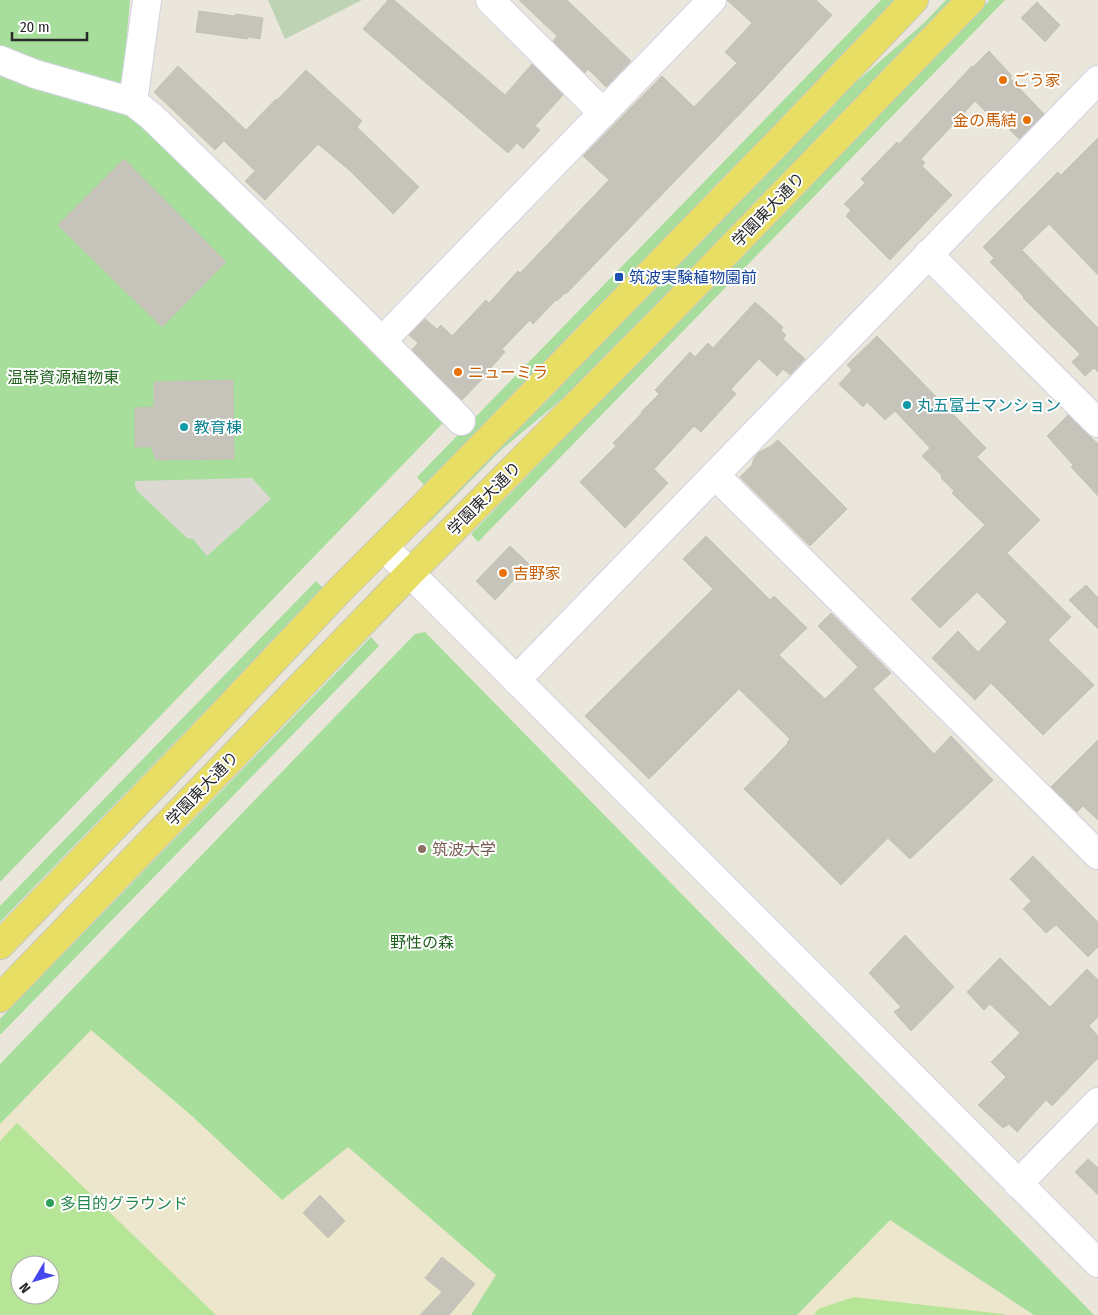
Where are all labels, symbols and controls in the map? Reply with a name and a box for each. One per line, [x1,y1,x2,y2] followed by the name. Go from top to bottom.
[12,10,88,42] scale bar
[20,18,50,36] text: 20 m
[1013,71,1061,90] place label: ごう家
[997,74,1009,86] marker: ごう家
[953,111,1017,130] place label: 金の馬結
[1021,114,1033,126] marker: 金の馬結
[728,168,809,250] street label: 学園東大通り
[629,268,757,287] place label: 筑波実験植物園前
[613,271,625,283] marker: 筑波実験植物園前
[468,363,548,382] place label: ニューミラ
[452,366,464,378] marker: ニューミラ
[7,368,119,387] park label: 温帯資源植物東
[917,396,1061,415] place label: 丸五富士マンション
[901,399,913,411] marker: 丸五富士マンション
[194,418,242,437] place label: 教育棟
[178,421,190,433] marker: 教育棟
[444,458,525,539] street label: 学園東大通り
[513,564,561,583] place label: 吉野家
[497,567,509,579] marker: 吉野家
[162,747,243,829] street label: 学園東大通り
[432,840,496,859] place label: 筑波大学
[416,843,428,855] marker: 筑波大学
[390,933,454,952] park label: 野性の森
[60,1194,188,1213] place label: 多目的グラウンド
[44,1197,56,1209] marker: 多目的グラウンド
[10,1255,60,1305] north arrow
[16,1279,34,1296] text: N

